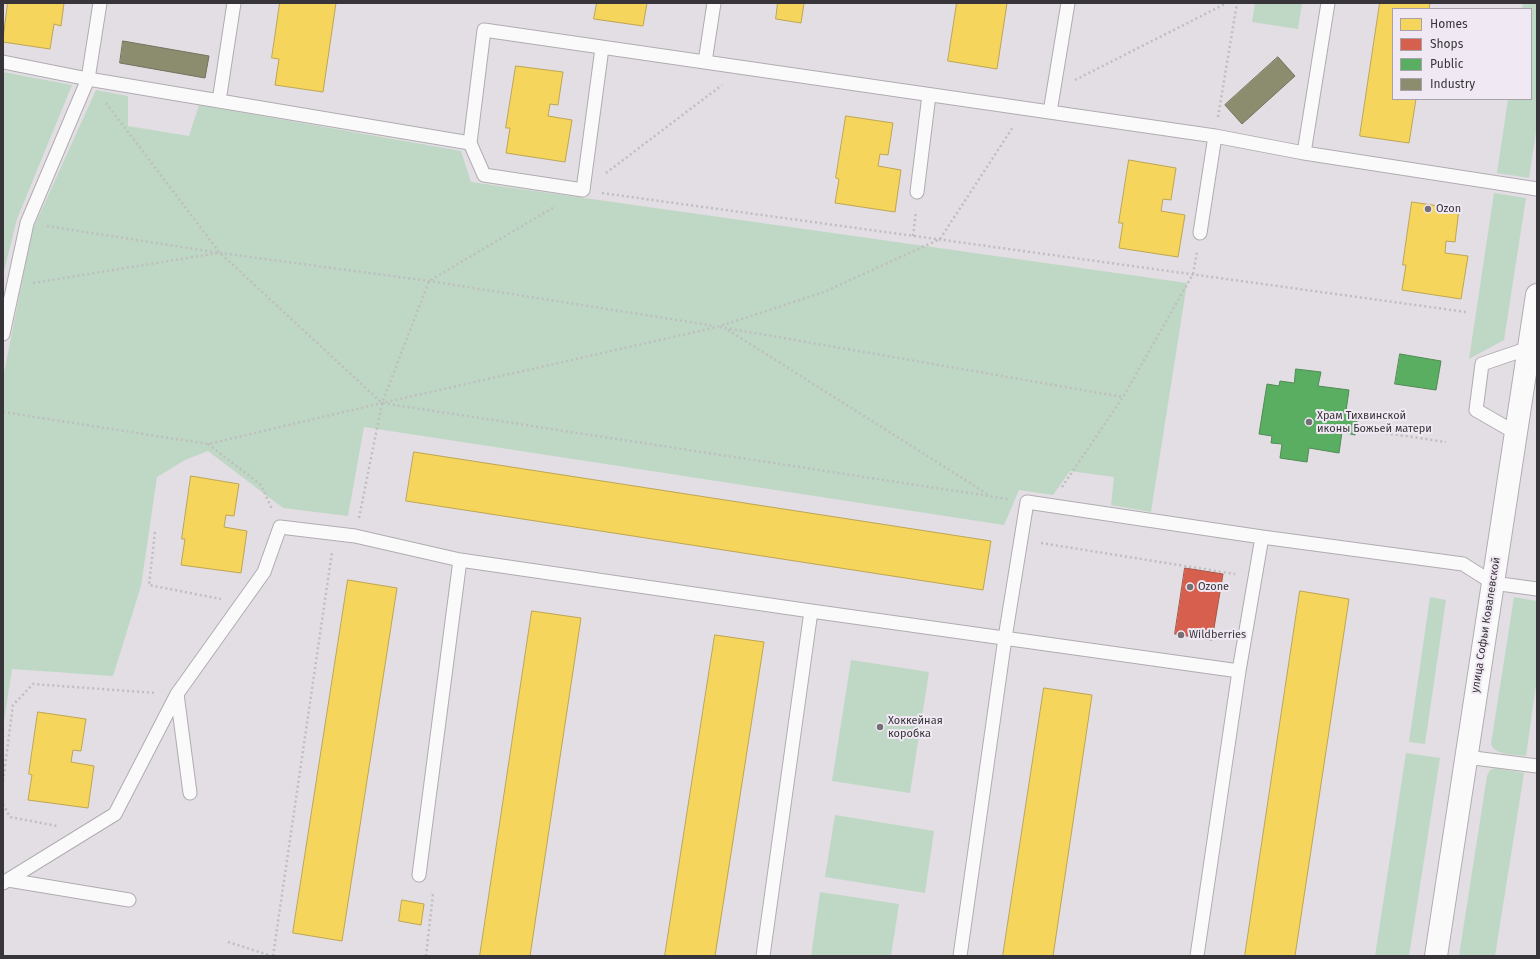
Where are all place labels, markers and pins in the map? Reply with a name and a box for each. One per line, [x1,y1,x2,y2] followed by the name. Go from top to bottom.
[1436,202,1461,216] place label: Ozon
[1423,204,1433,214] marker: Ozon
[1317,409,1432,435] place label: Храм Тихвинской иконы Божьей матери
[1304,417,1314,427] marker: Храм Тихвинской иконы Божьей матери
[1198,580,1229,594] place label: Ozone
[1185,582,1195,592] marker: Ozone
[1189,628,1246,642] place label: Wildberries
[1176,630,1186,640] marker: Wildberries
[888,714,943,740] place label: Хоккейная коробка
[875,722,885,732] marker: Хоккейная коробка

